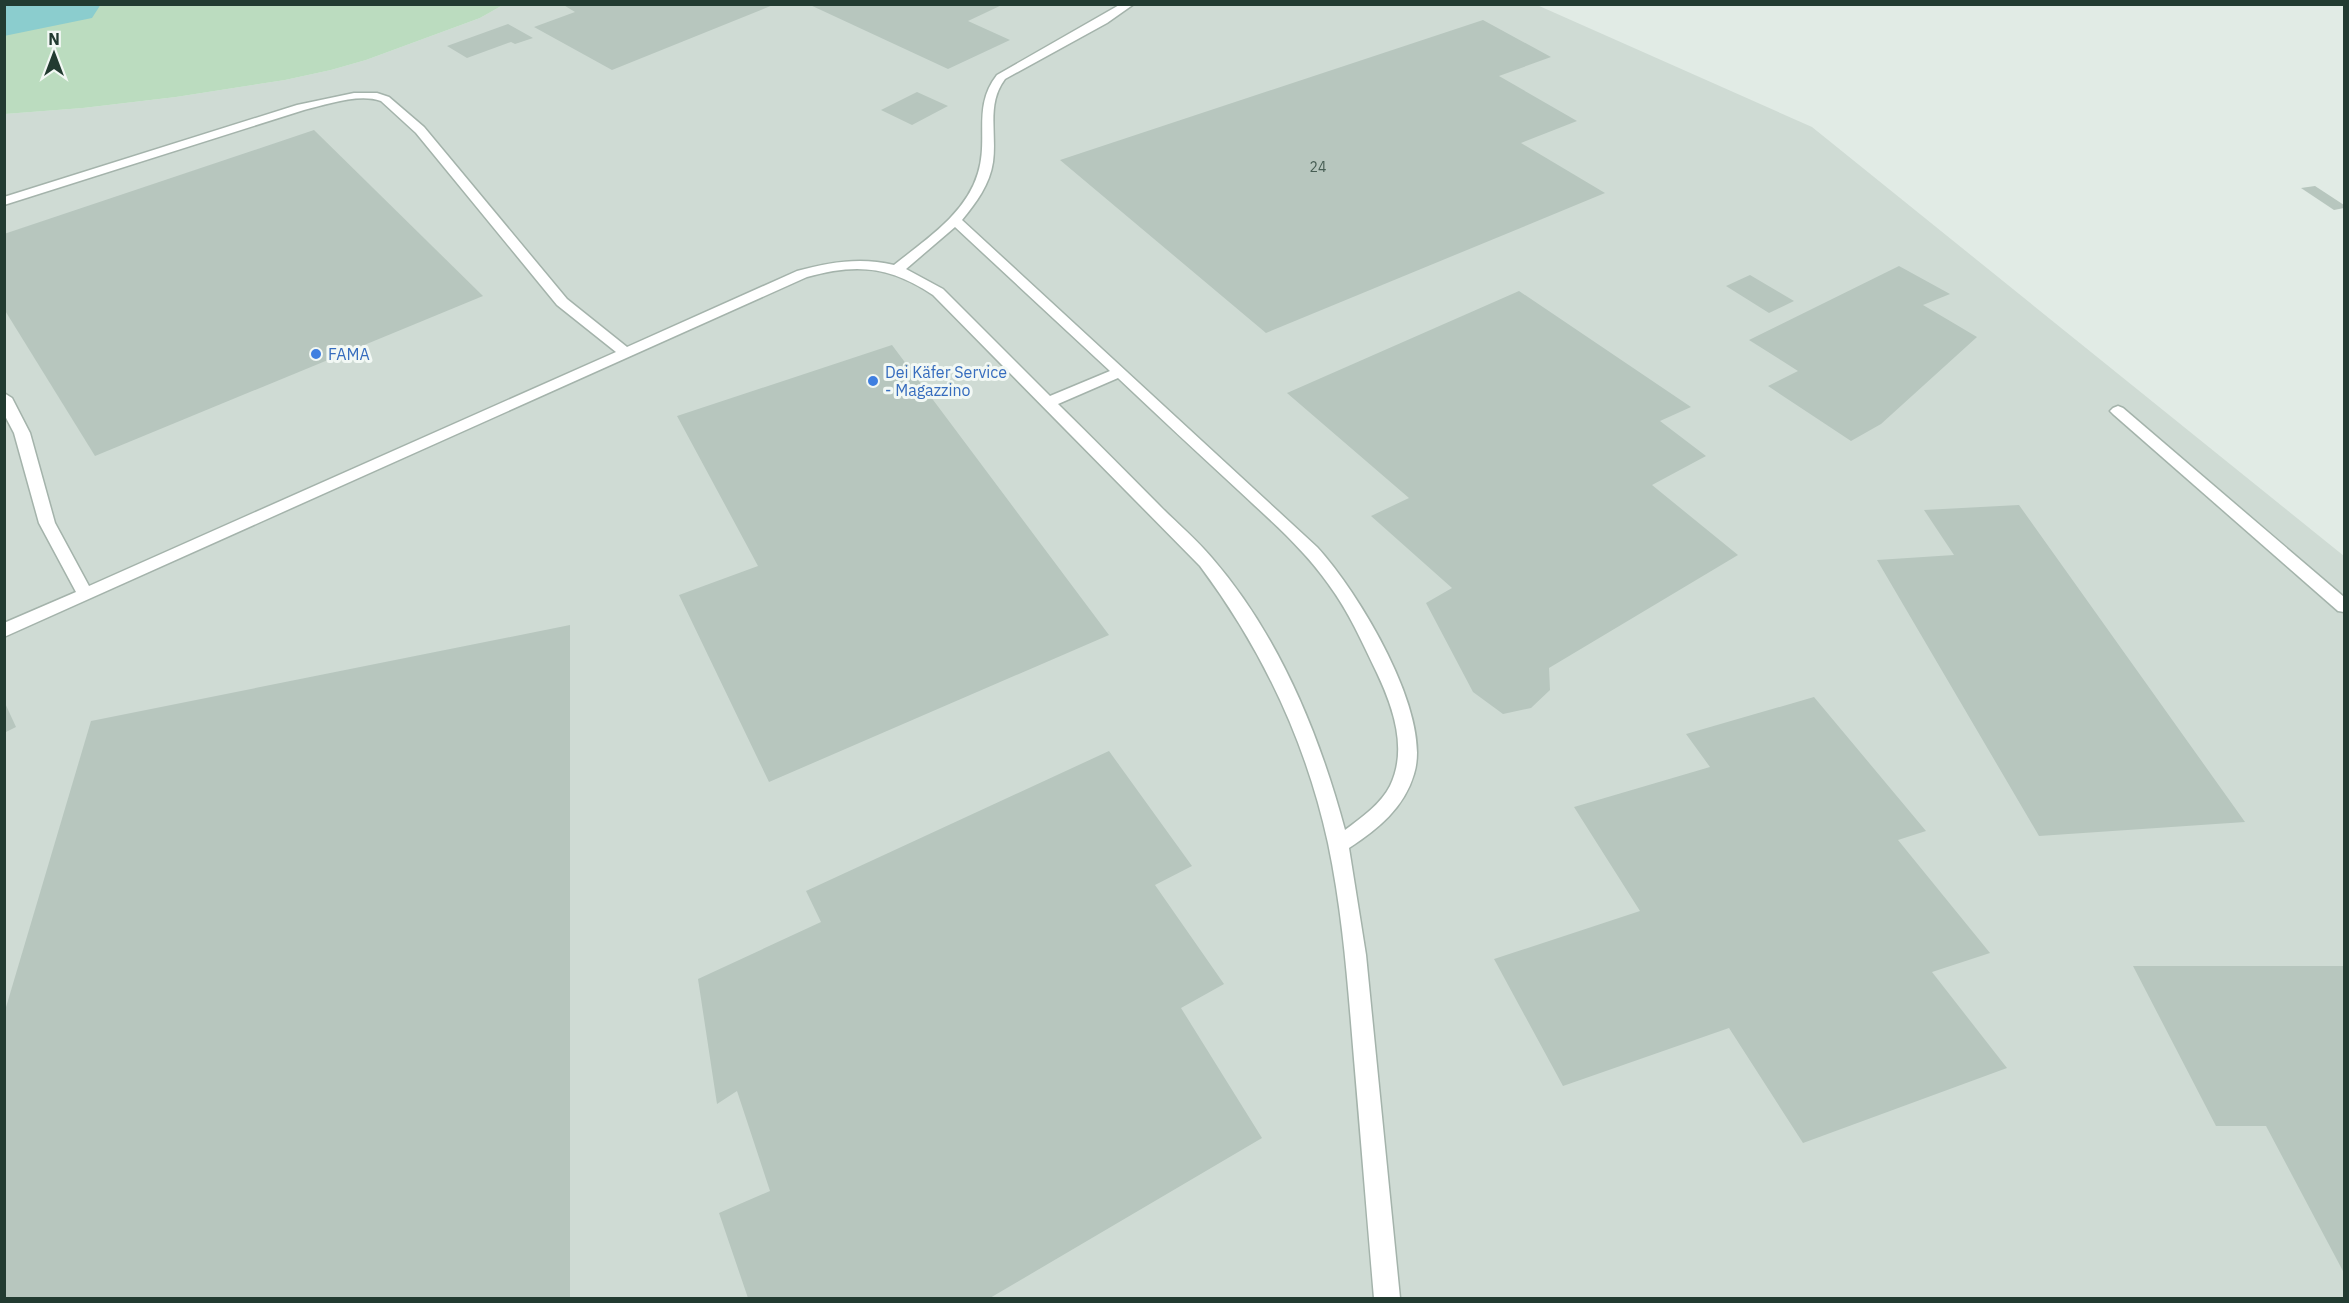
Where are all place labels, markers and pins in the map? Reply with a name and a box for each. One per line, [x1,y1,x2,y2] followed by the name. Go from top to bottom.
[328,344,370,364] place label: FAMA
[309,347,323,361] marker: FAMA
[885,362,1007,400] place label: Dei Käfer Service - Magazzino
[866,374,880,388] marker: Dei Käfer Service - Magazzino

